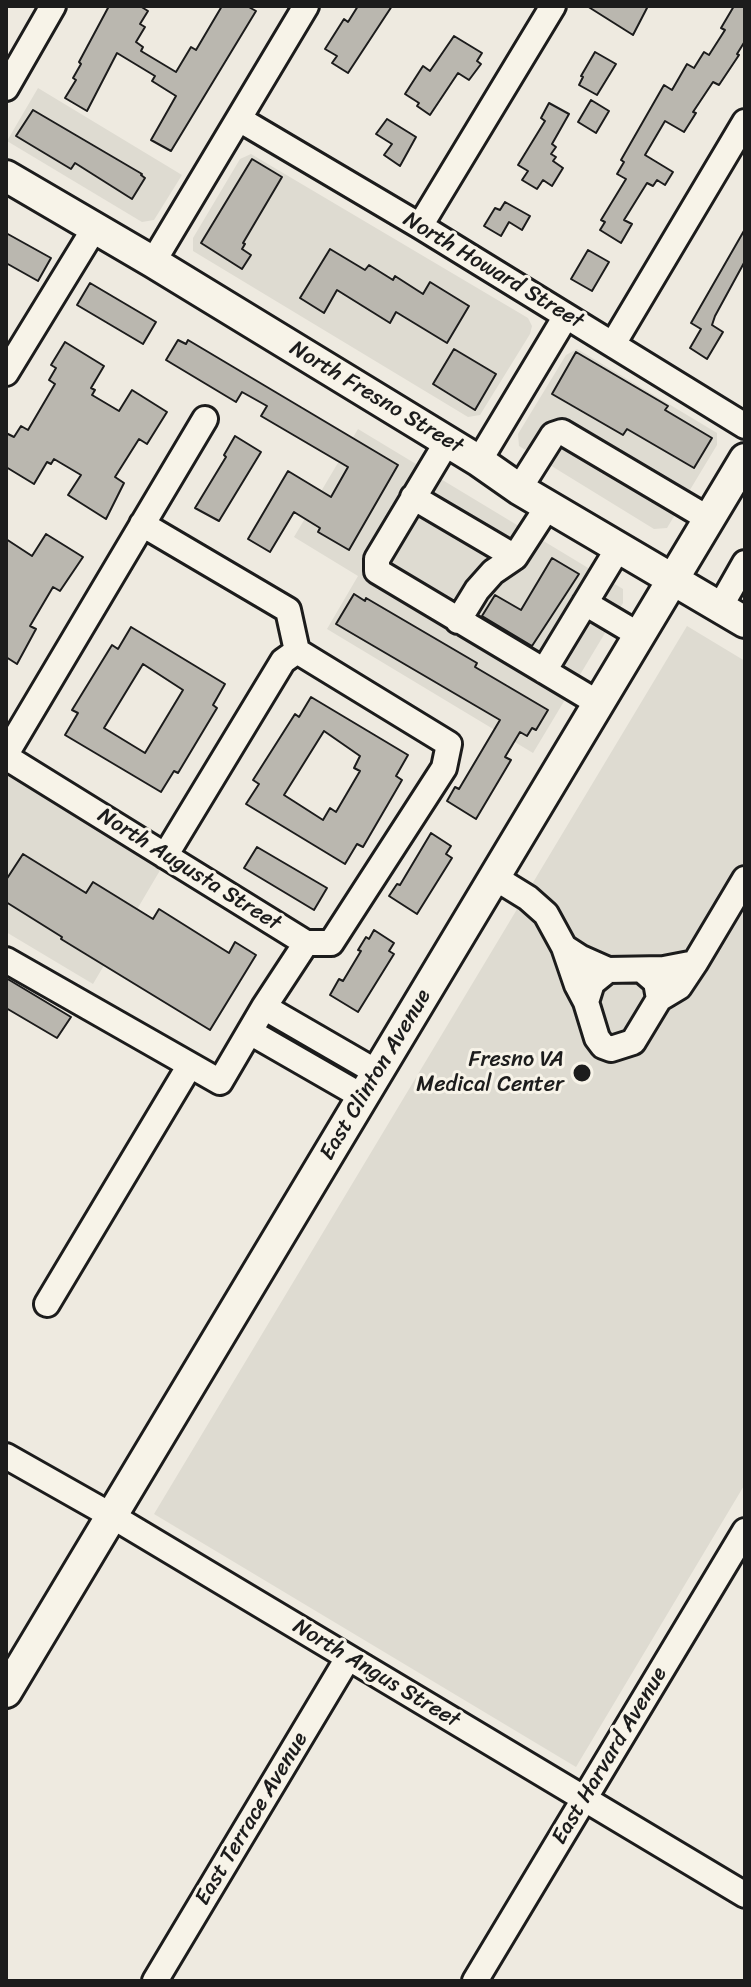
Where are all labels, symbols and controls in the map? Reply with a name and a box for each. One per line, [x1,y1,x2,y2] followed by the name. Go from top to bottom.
[398,207,588,335] street label: North Howard Street
[285,336,467,460] street label: North Fresno Street
[92,803,286,937] street label: North Augusta Street
[315,985,437,1165] street label: East Clinton Avenue
[416,1047,564,1098] place label: Fresno VA Medical Center
[571,1062,593,1084] marker: Fresno VA Medical Center
[288,1614,464,1734] street label: North Angus Street
[547,1663,673,1849] street label: East Harvard Avenue
[190,1728,314,1910] street label: East Terrace Avenue

